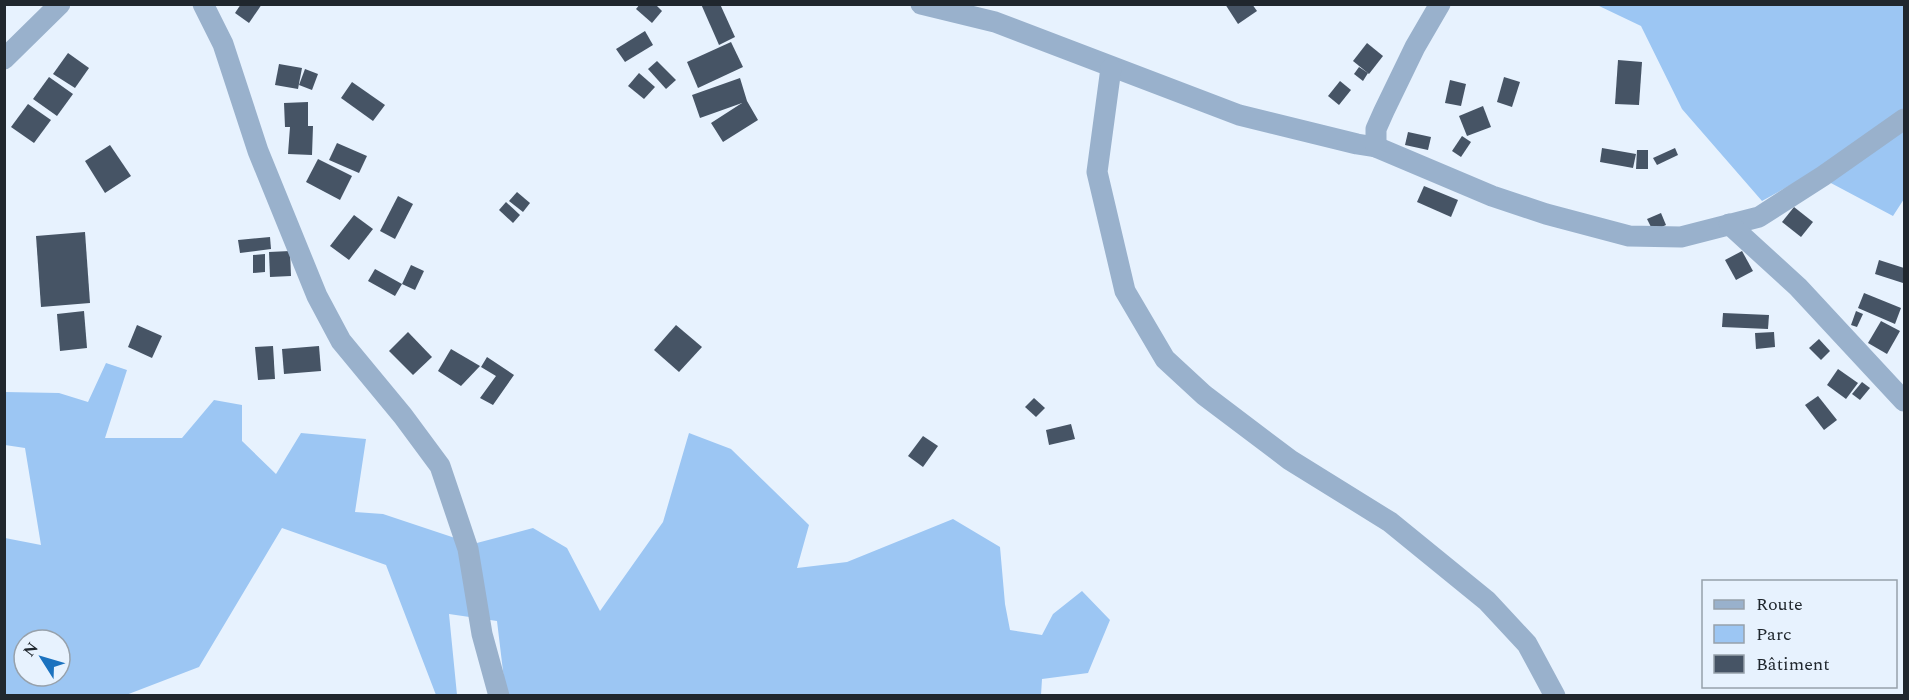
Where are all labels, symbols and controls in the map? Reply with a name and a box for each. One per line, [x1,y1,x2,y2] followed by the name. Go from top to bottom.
[1702,580,1897,688] legend
[1756,591,1803,618] text: Route
[1756,621,1792,648] text: Parc
[12,628,72,688] north arrow
[17,637,44,662] text: N
[1756,651,1830,678] text: Bâtiment

